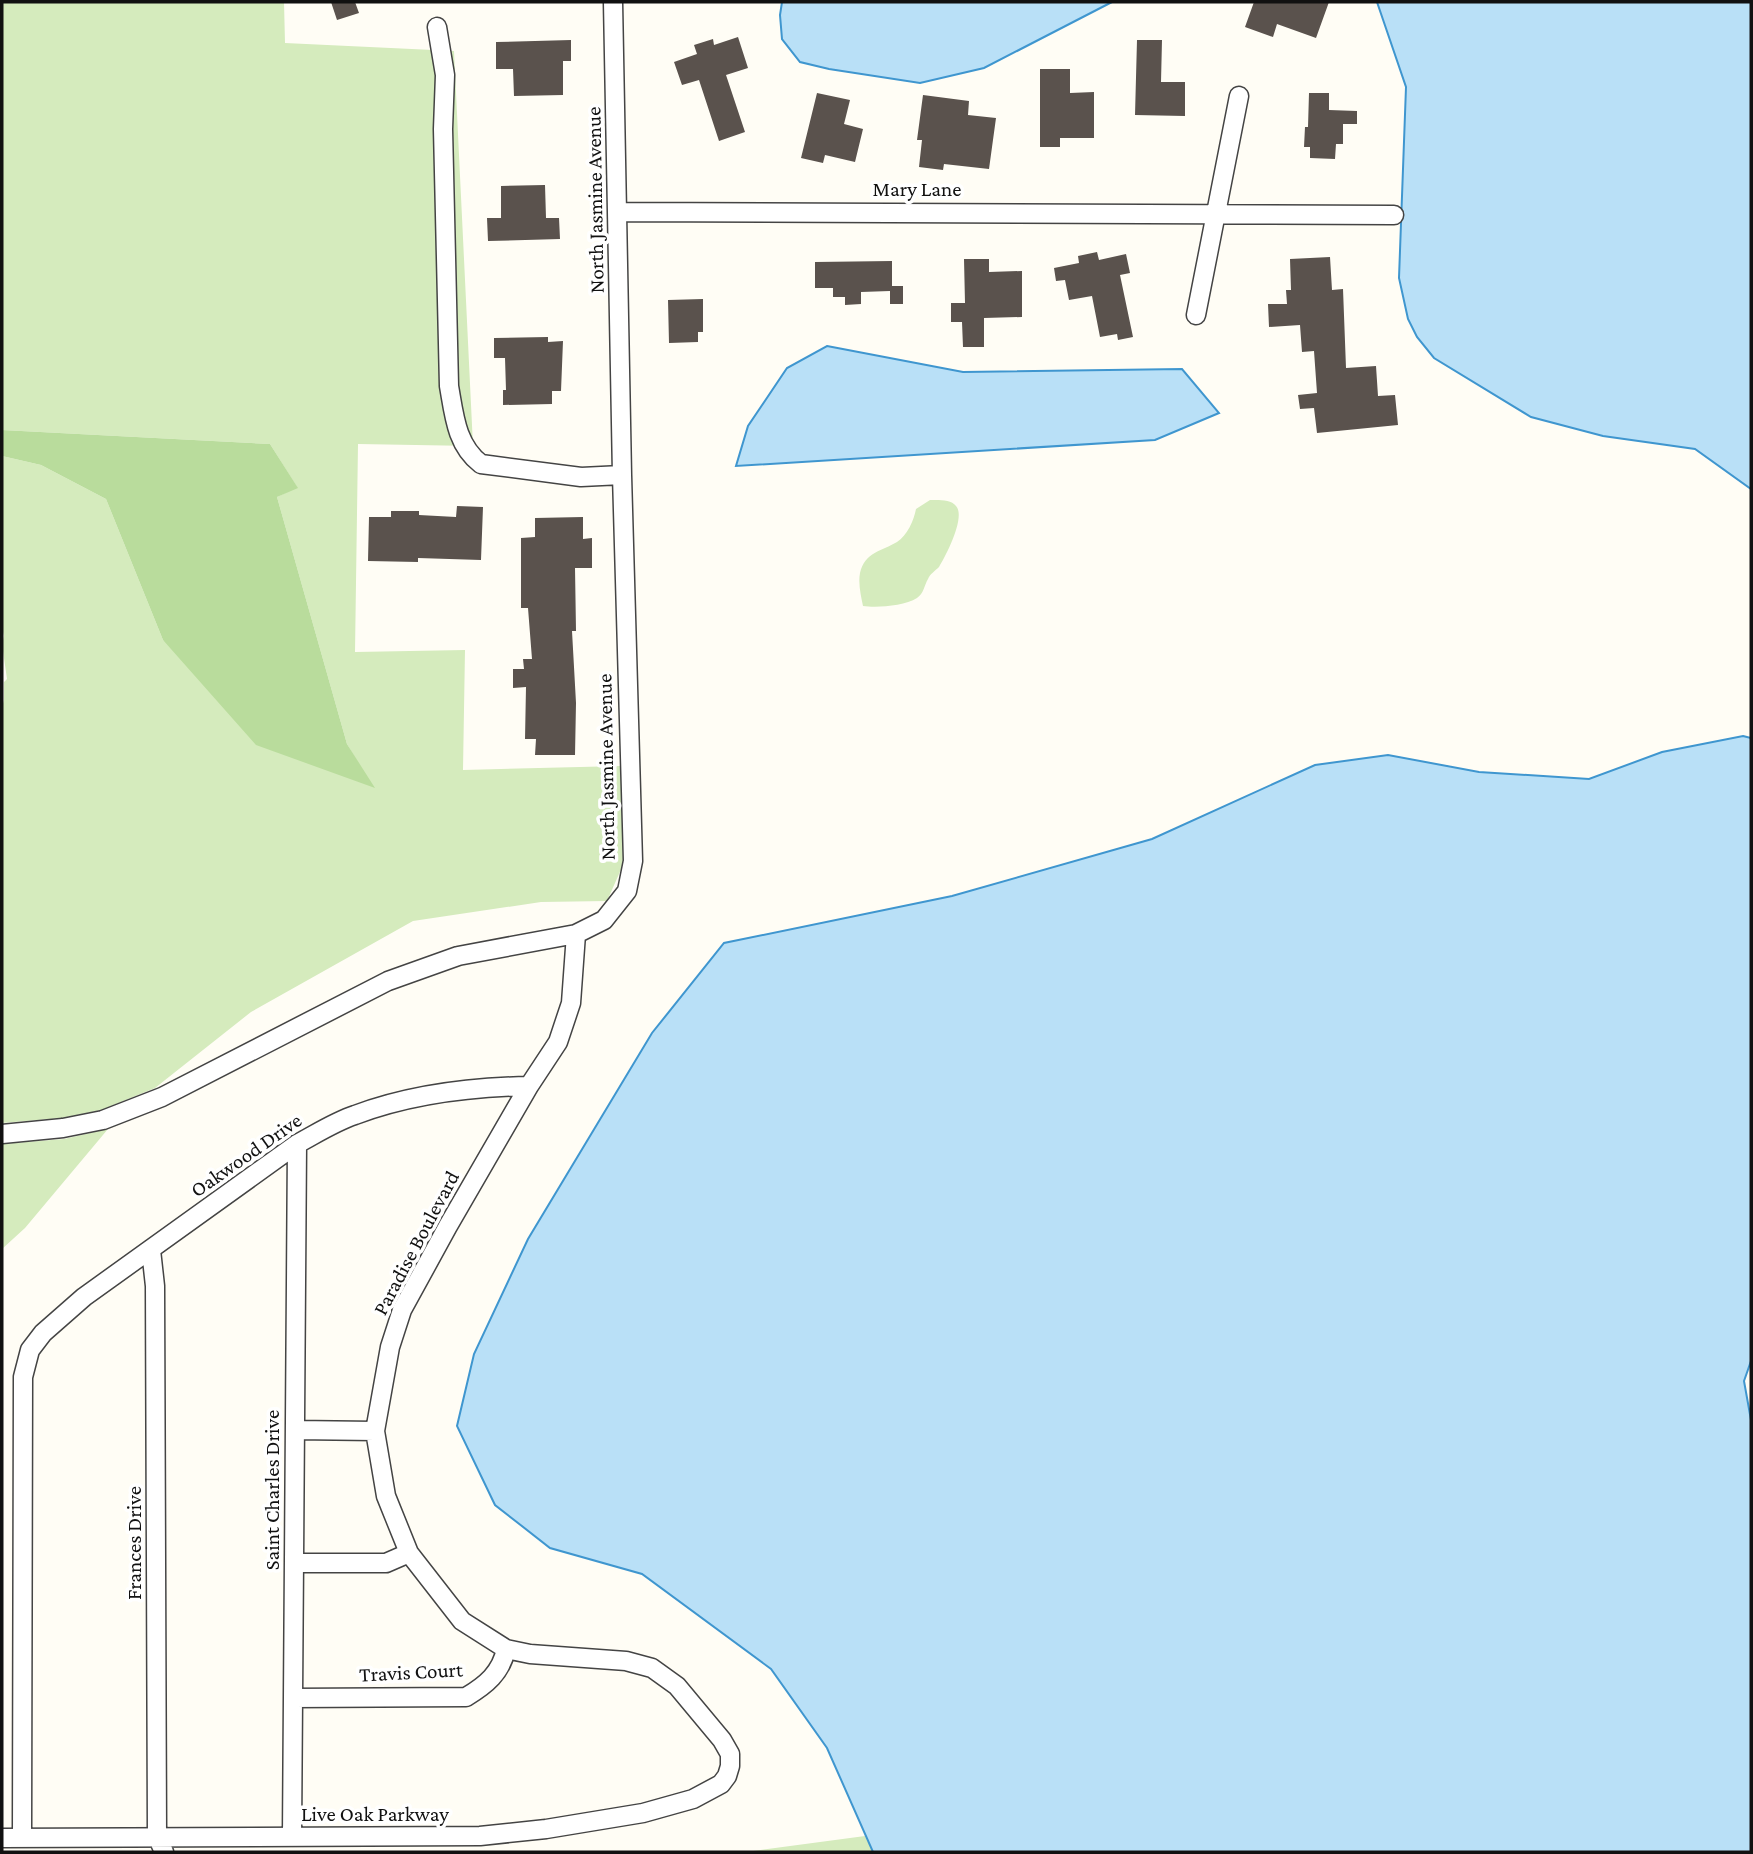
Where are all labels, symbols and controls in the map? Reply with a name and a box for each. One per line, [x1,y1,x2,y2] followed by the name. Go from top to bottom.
[581,107,609,293] street label: North Jasmine Avenue
[873,177,961,201] street label: Mary Lane
[592,674,620,860] street label: North Jasmine Avenue
[186,1108,306,1202] street label: Oakwood Drive
[368,1167,464,1319] street label: Paradise Boulevard
[260,1410,284,1570] street label: Saint Charles Drive
[122,1486,146,1600] street label: Frances Drive
[359,1657,464,1687] street label: Travis Court
[301,1802,449,1826] street label: Live Oak Parkway

